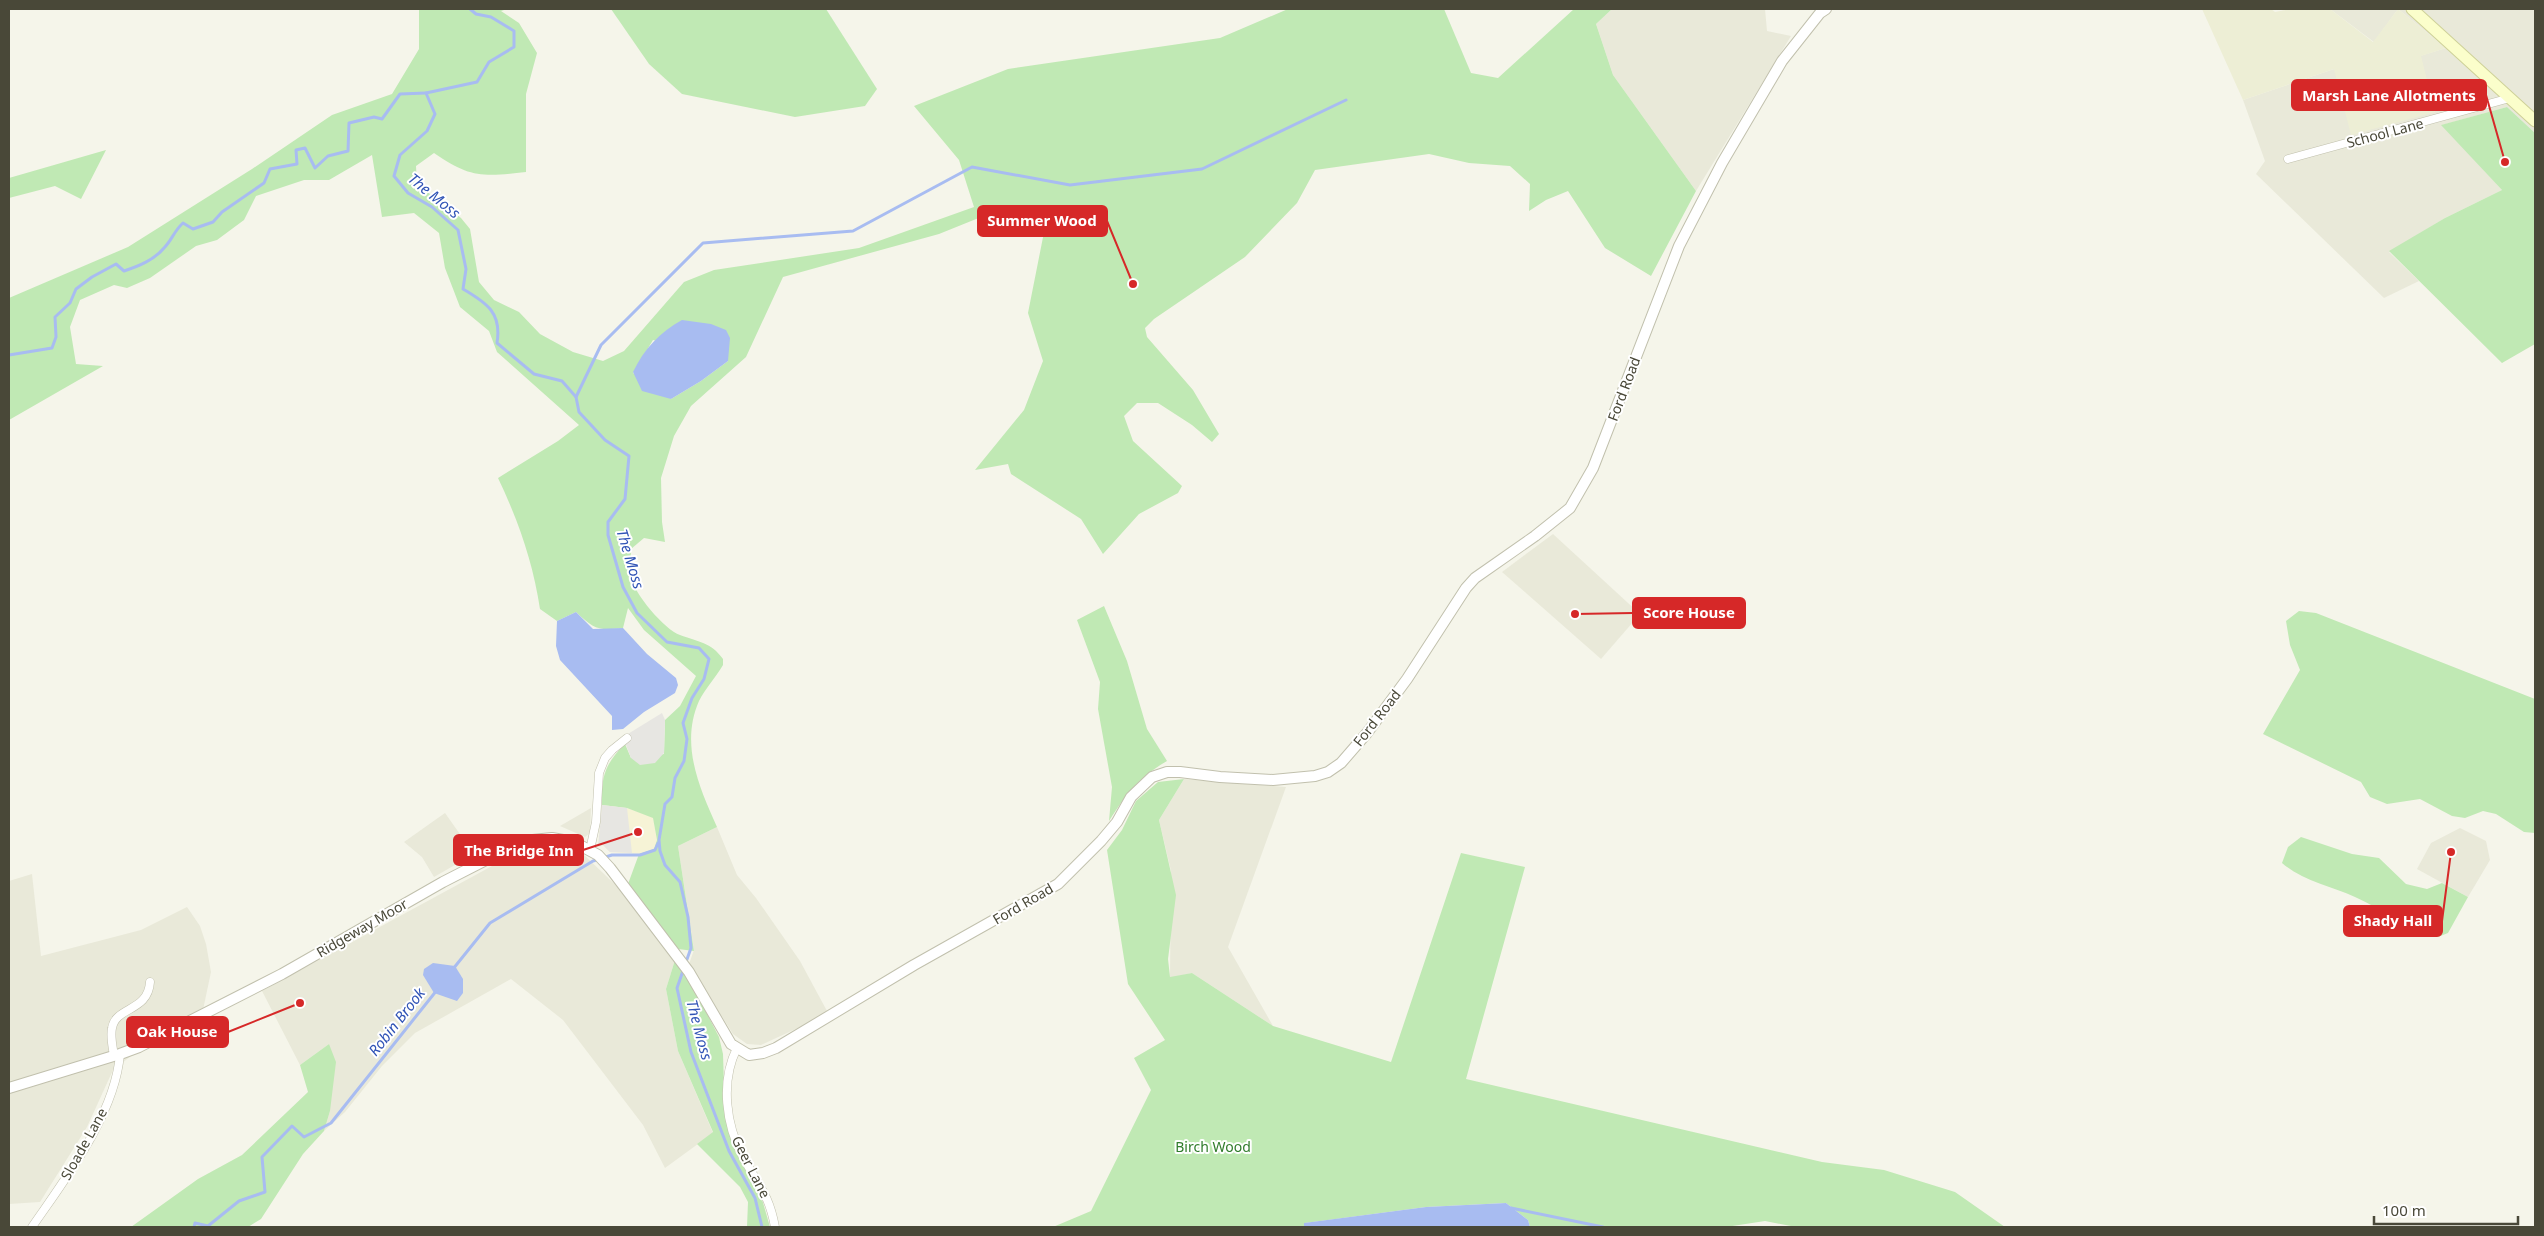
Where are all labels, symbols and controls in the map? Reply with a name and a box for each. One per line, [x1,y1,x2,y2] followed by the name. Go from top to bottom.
[2292,80,2486,110] callout: Marsh Lane Allotments
[2302,85,2476,105] text: Marsh Lane Allotments
[2344,113,2426,152] street label: School Lane
[404,168,465,223] water label: The Moss
[978,206,1107,236] callout: Summer Wood
[987,210,1097,230] text: Summer Wood
[1603,354,1644,424] street label: Ford Road
[612,526,650,592] water label: The Moss
[1633,598,1745,628] callout: Score House
[1643,602,1735,622] text: Score House
[1348,685,1405,750] street label: Ford Road
[454,835,583,865] callout: The Bridge Inn
[464,840,574,860] text: The Bridge Inn
[989,879,1057,929] street label: Ford Road
[313,894,411,961] street label: Ridgeway Moor
[2344,906,2442,936] callout: Shady Hall
[2354,910,2432,930] text: Shady Hall
[363,983,429,1060] water label: Robin Brook
[682,997,718,1063] water label: The Moss
[127,1017,228,1047] callout: Oak House
[136,1021,218,1041] text: Oak House
[56,1104,111,1183] street label: Sloade Lane
[728,1133,775,1201] street label: Geer Lane
[1175,1137,1251,1156] park label: Birch Wood
[2374,1194,2518,1226] scale bar
[2382,1200,2426,1220] text: 100 m

